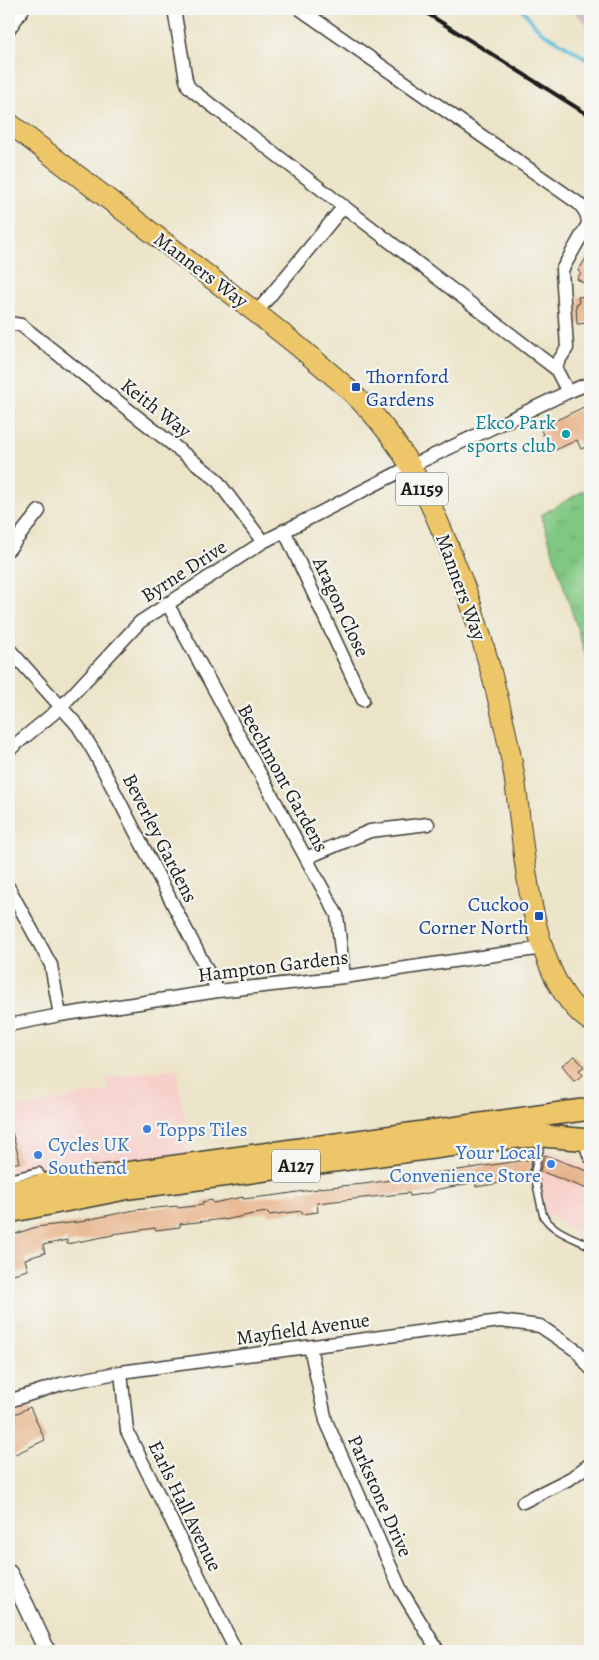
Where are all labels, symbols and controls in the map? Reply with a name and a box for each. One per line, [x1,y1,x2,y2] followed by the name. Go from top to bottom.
[148,226,255,315] street label: Manners Way
[366,363,449,413] place label: Thornford Gardens
[115,372,198,445] street label: Keith Way
[350,381,362,393] marker: Thornford Gardens
[467,409,556,459] place label: Ekco Park sports club
[560,428,572,440] marker: Ekco Park sports club
[396,472,448,506] road number: A1159
[429,530,493,645] street label: Manners Way
[136,533,232,609] street label: Byrne Drive
[306,552,376,661] street label: Aragon Close
[231,699,335,857] street label: Beechmont Gardens
[116,769,204,907] street label: Beverley Gardens
[419,891,529,941] place label: Cuckoo Corner North
[533,910,545,922] marker: Cuckoo Corner North
[196,943,350,989] street label: Hampton Gardens
[157,1116,248,1143] place label: Topps Tiles
[141,1123,153,1135] marker: Topps Tiles
[48,1131,130,1181] place label: Cycles UK Southend
[390,1139,541,1189] place label: Your Local Convenience Store
[32,1149,44,1161] marker: Cycles UK Southend
[272,1150,320,1182] road number: A127
[545,1158,557,1170] marker: Your Local Convenience Store
[235,1306,371,1352] street label: Mayfield Avenue
[341,1431,419,1561] street label: Parkstone Drive
[142,1436,228,1576] street label: Earls Hall Avenue

